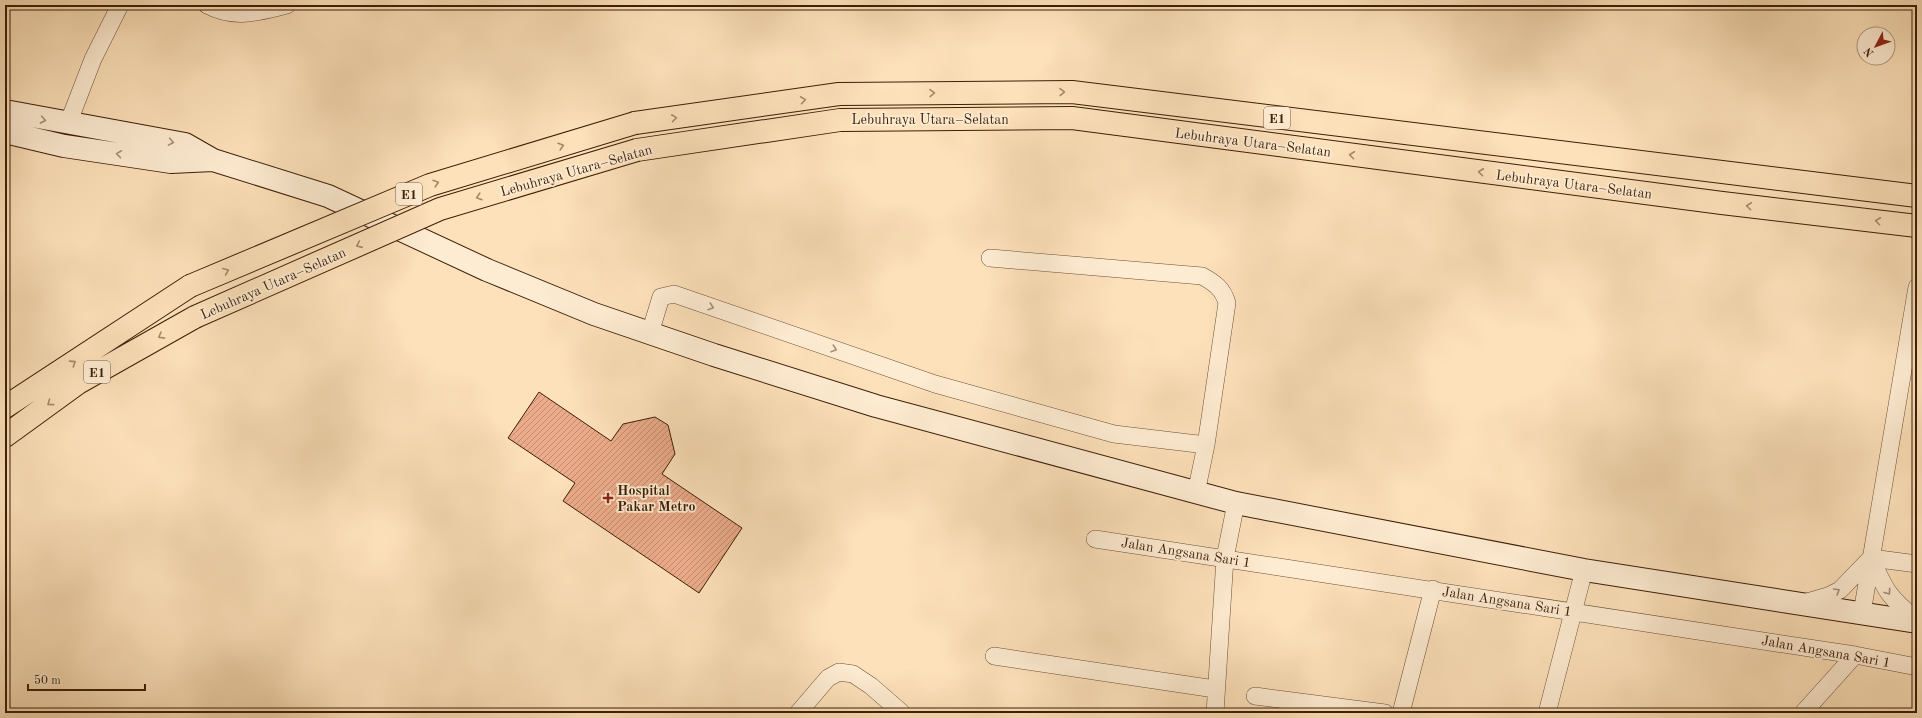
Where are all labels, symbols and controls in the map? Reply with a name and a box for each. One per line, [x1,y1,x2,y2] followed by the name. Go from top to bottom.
[1856,26,1896,66] north arrow
[1862,44,1876,58] text: N
[1059,88,1065,96] one-way arrow
[929,89,935,97] one-way arrow
[800,96,806,105] one-way arrow
[1264,107,1290,129] road number: E1
[851,113,1009,127] street label: Lebuhraya Utara–Selatan
[671,114,677,123] one-way arrow
[40,115,46,123] one-way arrow
[1174,126,1332,160] street label: Lebuhraya Utara–Selatan
[168,137,174,146] one-way arrow
[499,142,654,199] street label: Lebuhraya Utara–Selatan
[557,142,564,151] one-way arrow
[115,150,122,159] one-way arrow
[1349,151,1356,160] one-way arrow
[1478,168,1484,177] one-way arrow
[1495,168,1653,202] street label: Lebuhraya Utara–Selatan
[433,179,440,188] one-way arrow
[396,183,422,205] road number: E1
[476,193,483,201] one-way arrow
[1746,202,1752,211] one-way arrow
[1875,217,1881,226] one-way arrow
[355,240,363,248] one-way arrow
[199,245,349,322] street label: Lebuhraya Utara–Selatan
[222,268,230,276] one-way arrow
[707,302,714,311] one-way arrow
[158,331,165,339] one-way arrow
[830,344,837,353] one-way arrow
[69,360,76,368] one-way arrow
[84,361,110,383] road number: E1
[47,398,54,406] one-way arrow
[617,484,696,514] place label: Hospital Pakar Metro
[602,492,614,504] marker: Hospital Pakar Metro
[1120,536,1252,570] street label: Jalan Angsana Sari 1
[1441,585,1573,619] street label: Jalan Angsana Sari 1
[1833,588,1840,595] one-way arrow
[1883,588,1890,595] one-way arrow
[1760,634,1892,670] street label: Jalan Angsana Sari 1
[28,666,145,692] scale bar
[34,674,61,687] text: 50 m

